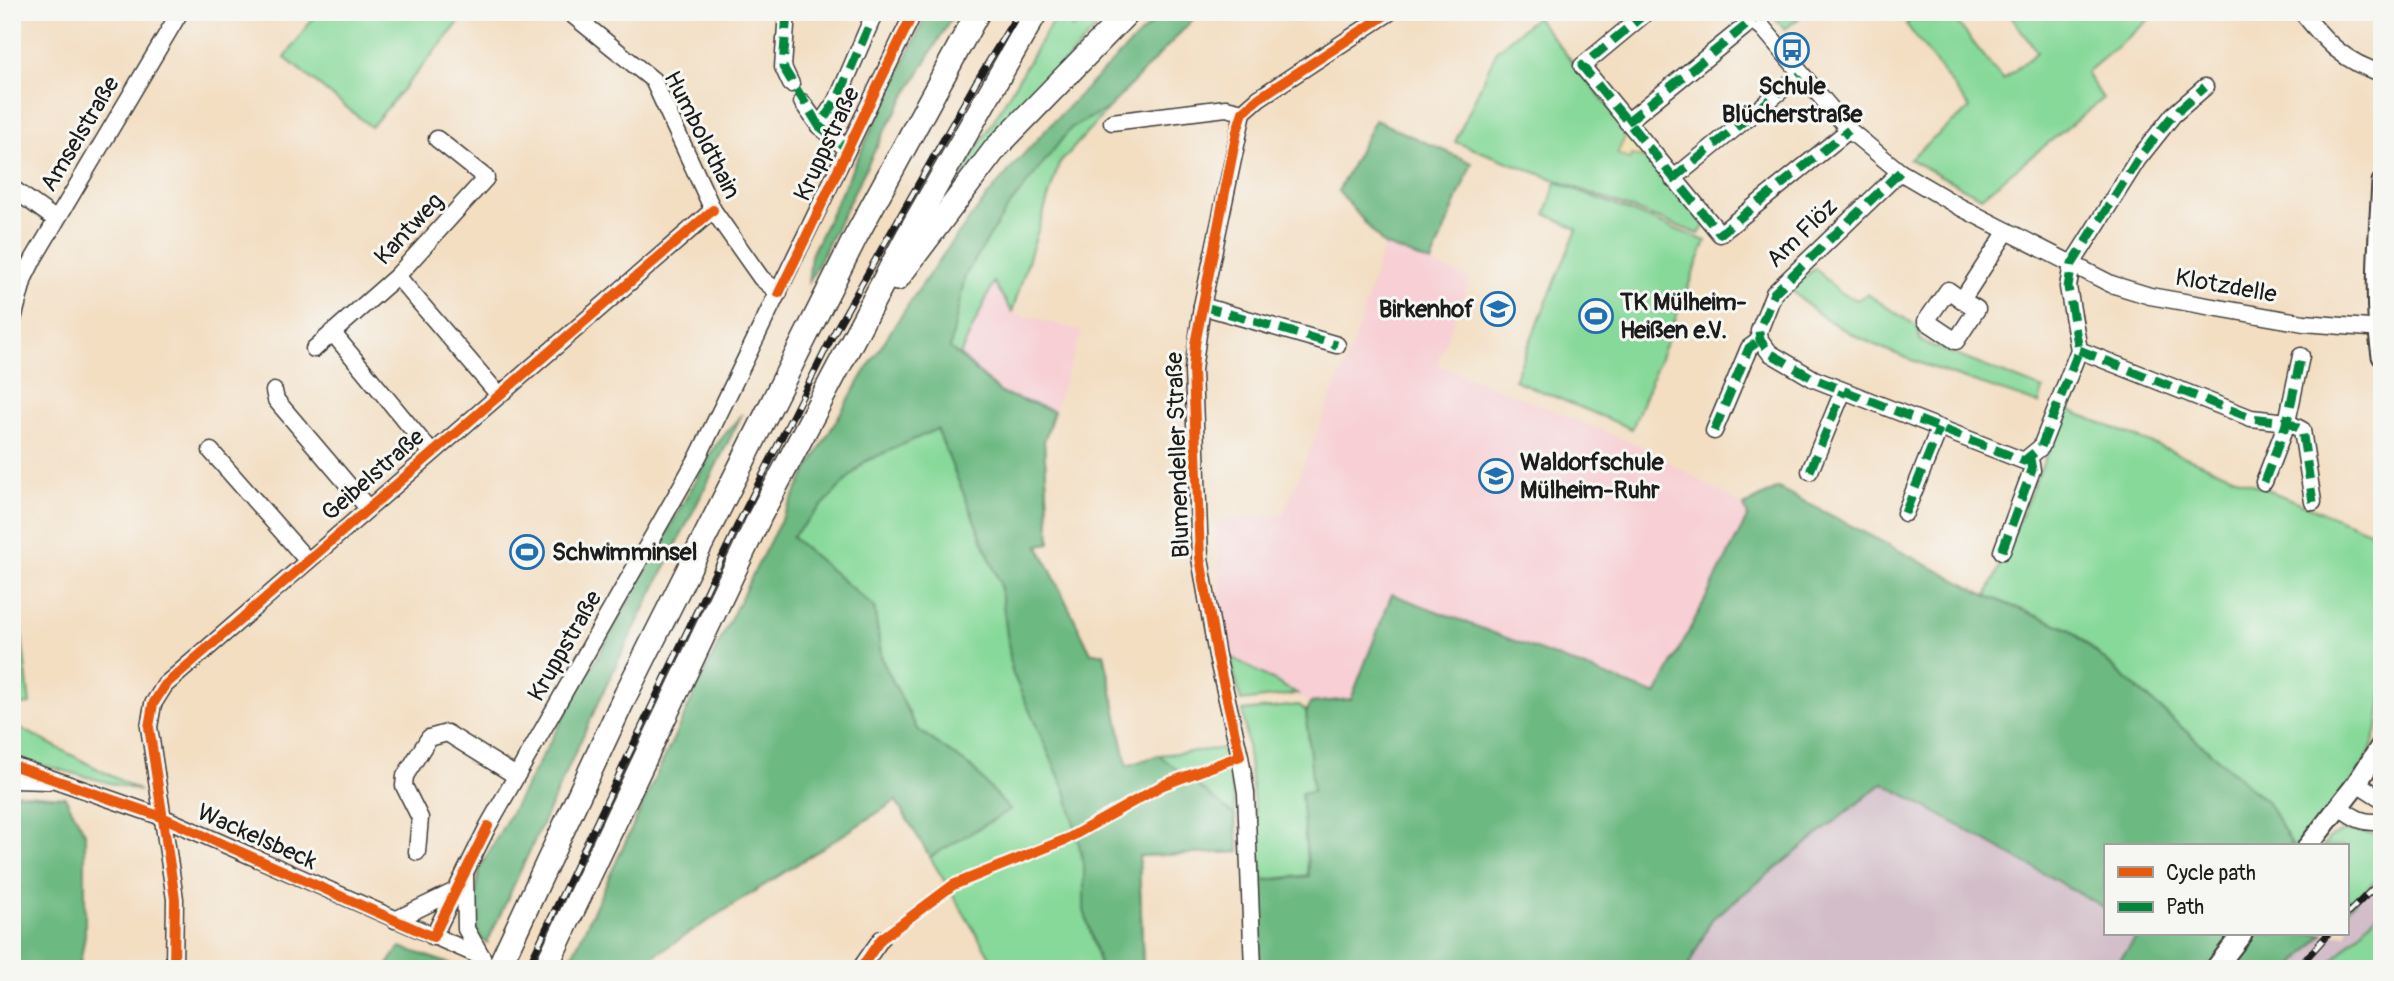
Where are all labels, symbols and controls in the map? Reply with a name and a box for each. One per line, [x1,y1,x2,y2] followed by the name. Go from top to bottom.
[1773,31,1811,69] bus stop icon: Schule Blücherstraße
[657,66,747,204] street label: Humboldthain
[34,71,126,197] street label: Amselstraße
[1722,72,1863,129] place label: Schule Blücherstraße
[788,82,866,206] street label: Kruppstraße
[368,187,450,271] street label: Kantweg
[1760,192,1844,274] street label: Am Flöz
[2173,263,2279,309] street label: Klotzdelle
[1619,288,1747,345] place label: TK Mülheim- Heißen e.V.
[1479,290,1517,328] school or university icon: Birkenhof
[1379,295,1474,324] place label: Birkenhof
[1577,297,1615,335] sports icon: TK Mülheim- Heißen e.V.
[1160,351,1196,558] street label: Blumendeller Straße
[316,422,430,527] street label: Geibelstraße
[1520,448,1665,505] place label: Waldorfschule Mülheim-Ruhr
[1477,457,1515,495] school or university icon: Waldorfschule Mülheim-Ruhr
[508,533,546,571] sports icon: Schwimminsel
[552,538,697,567] place label: Schwimminsel
[522,585,608,706] street label: Kruppstraße
[193,798,321,876] street label: Wackelsbeck
[2104,844,2348,936] legend
[2166,860,2256,887] text: Cycle path
[2166,894,2204,921] text: Path

